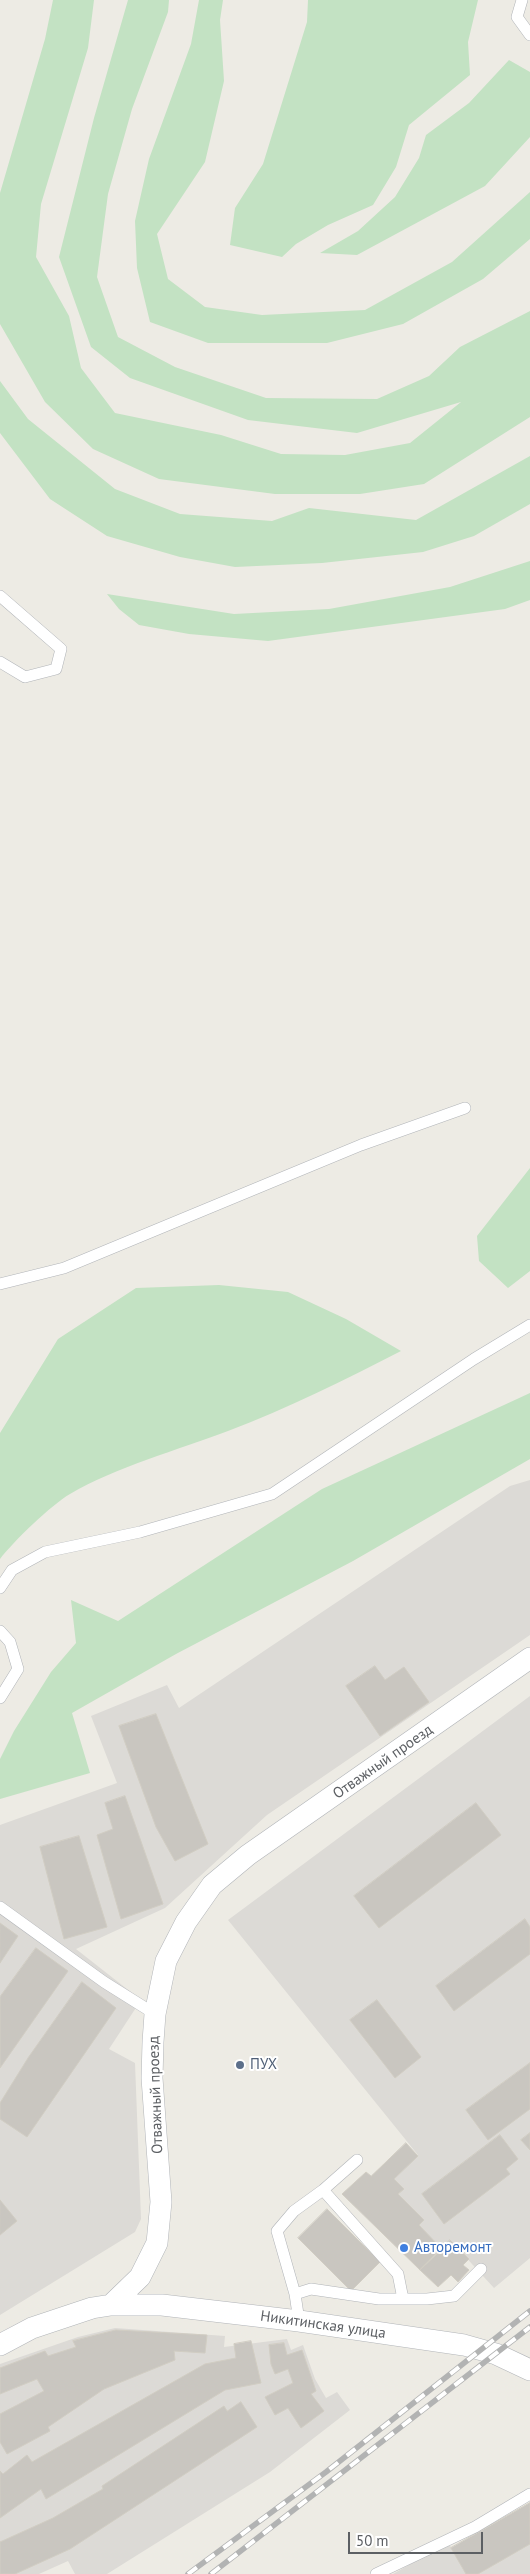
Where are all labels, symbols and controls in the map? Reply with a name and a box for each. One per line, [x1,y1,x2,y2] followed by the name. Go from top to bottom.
[330,1721,436,1803] street label: Отважный проезд
[145,2036,167,2154] street label: Отважный проезд
[250,2056,277,2074] place label: ПУХ
[234,2059,246,2071] marker: ПУХ
[414,2239,492,2257] place label: Авторемонт
[398,2242,410,2254] marker: Авторемонт
[259,2307,387,2343] street label: Никитинская улица
[350,2522,485,2554] scale bar
[356,2531,389,2550] text: 50 m

